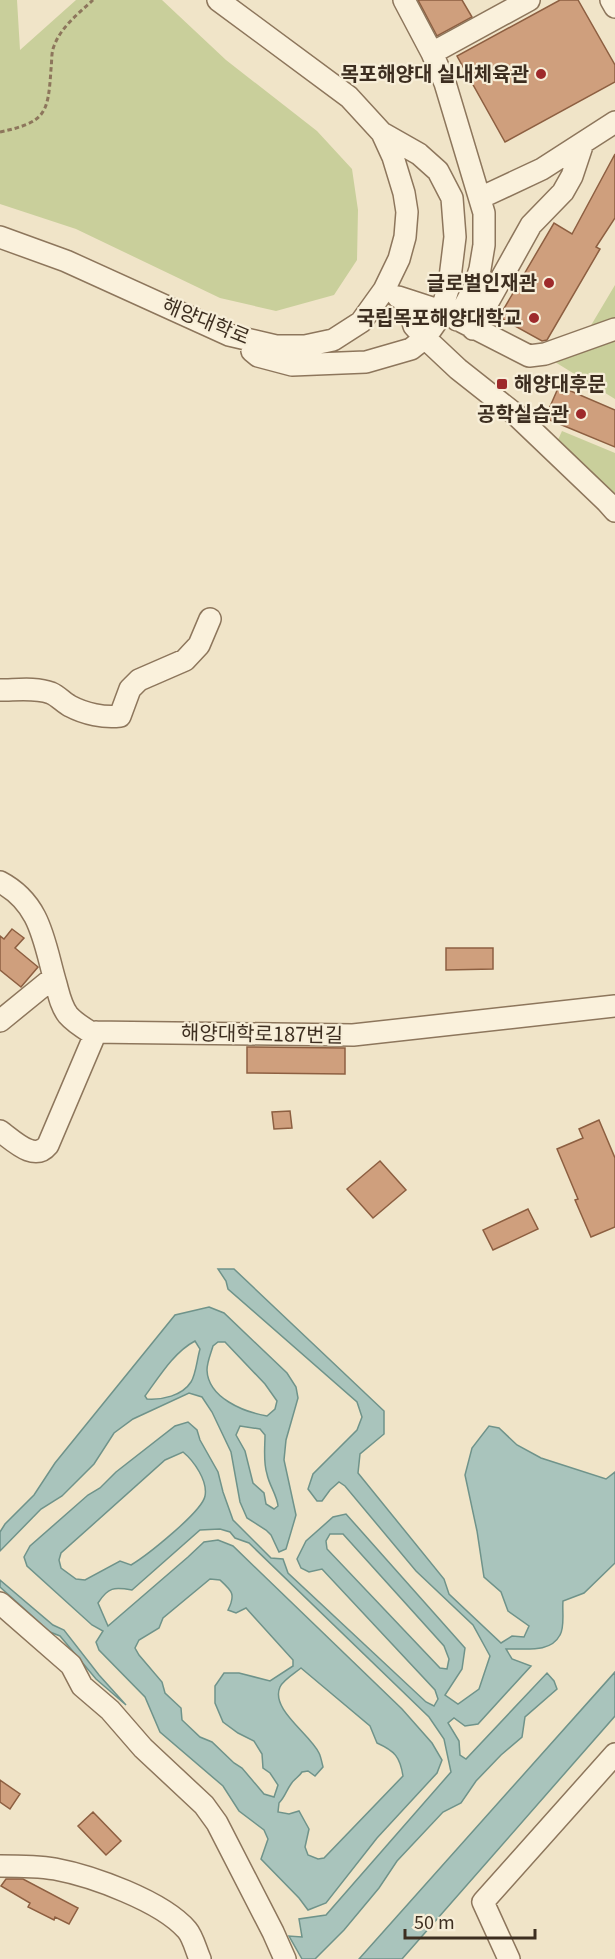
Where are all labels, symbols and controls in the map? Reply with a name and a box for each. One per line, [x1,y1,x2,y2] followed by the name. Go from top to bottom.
[340,58,530,87] place label: 목포해양대 실내체육관
[534,67,548,81] marker: 목포해양대 실내체육관
[427,267,538,296] place label: 글로벌인재관
[542,276,556,290] marker: 글로벌인재관
[158,289,255,350] street label: 해양대학로
[356,302,522,331] place label: 국립목포해양대학교
[527,311,541,325] marker: 국립목포해양대학교
[514,368,606,397] place label: 해양대후문
[495,377,509,391] marker: 해양대후문
[477,398,570,427] place label: 공학실습관
[574,407,588,421] marker: 공학실습관
[181,1017,343,1048] street label: 해양대학로187번길
[405,1902,536,1940] scale bar
[414,1908,455,1934] text: 50 m

